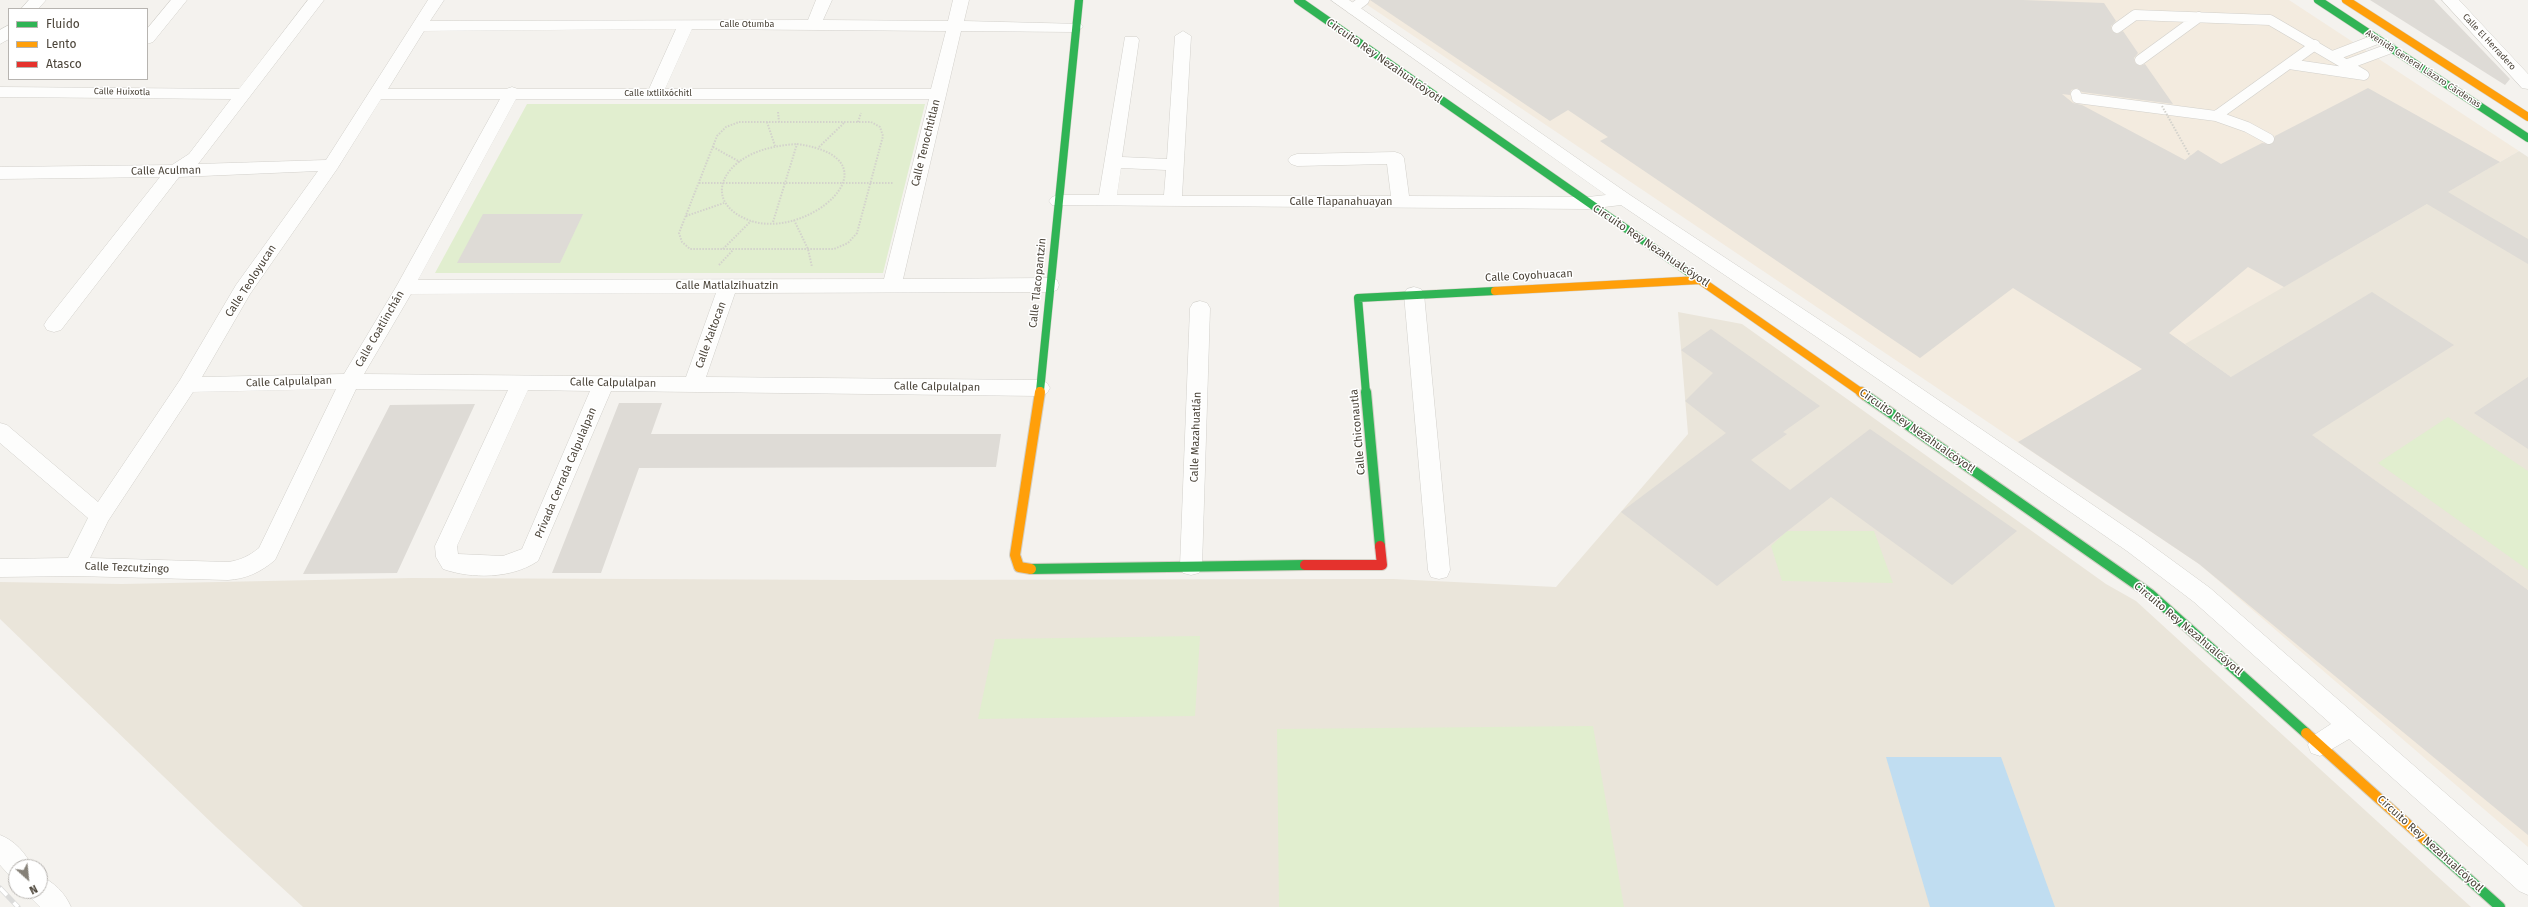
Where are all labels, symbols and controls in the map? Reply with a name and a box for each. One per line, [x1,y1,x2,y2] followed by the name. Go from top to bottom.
[8,8,148,80] legend
[2460,11,2518,73] street label: Calle El Herradero
[1324,16,1444,106] street label: Circuito Rey Nezahualcóyotl
[46,17,80,31] text: Fluido
[720,19,774,29] street label: Calle Otumba
[2363,28,2483,110] street label: Avenida General Lázaro Cárdenas
[46,37,76,51] text: Lento
[46,57,82,71] text: Atasco
[94,86,150,98] street label: Calle Huixotla
[624,88,692,98] street label: Calle Ixtlilxóchitl
[909,98,943,188] street label: Calle Tenochtitlan
[131,164,201,178] street label: Calle Aculman
[1289,195,1393,209] street label: Calle Tlapanahuayan
[1590,202,1712,290] street label: Circuito Rey Nezahualcóyotl
[1027,237,1049,329] street label: Calle Tlacopantzin
[223,242,279,320] street label: Calle Teoloyucan
[1485,267,1573,285] street label: Calle Coyohuacan
[675,279,779,293] street label: Calle Matlalzihuatzin
[353,288,407,370] street label: Calle Coatlinchán
[693,300,729,370] street label: Calle Xaltocan
[246,374,332,390] street label: Calle Calpulalpan
[570,376,656,390] street label: Calle Calpulalpan
[894,380,980,394] street label: Calle Calpulalpan
[1857,386,1977,476] street label: Circuito Rey Nezahualcóyotl
[1348,389,1368,475] street label: Calle Chiconautla
[1188,391,1204,483] street label: Calle Mazahuatlán
[532,406,600,540] street label: Privada Cerrada Calpulalpan
[84,560,170,576] street label: Calle Tezcutzingo
[2131,580,2245,678] street label: Circuito Rey Nezahualcóyotl
[2374,793,2486,895] street label: Circuito Rey Nezahualcóyotl
[8,859,48,899] north arrow
[27,882,39,897] text: N

